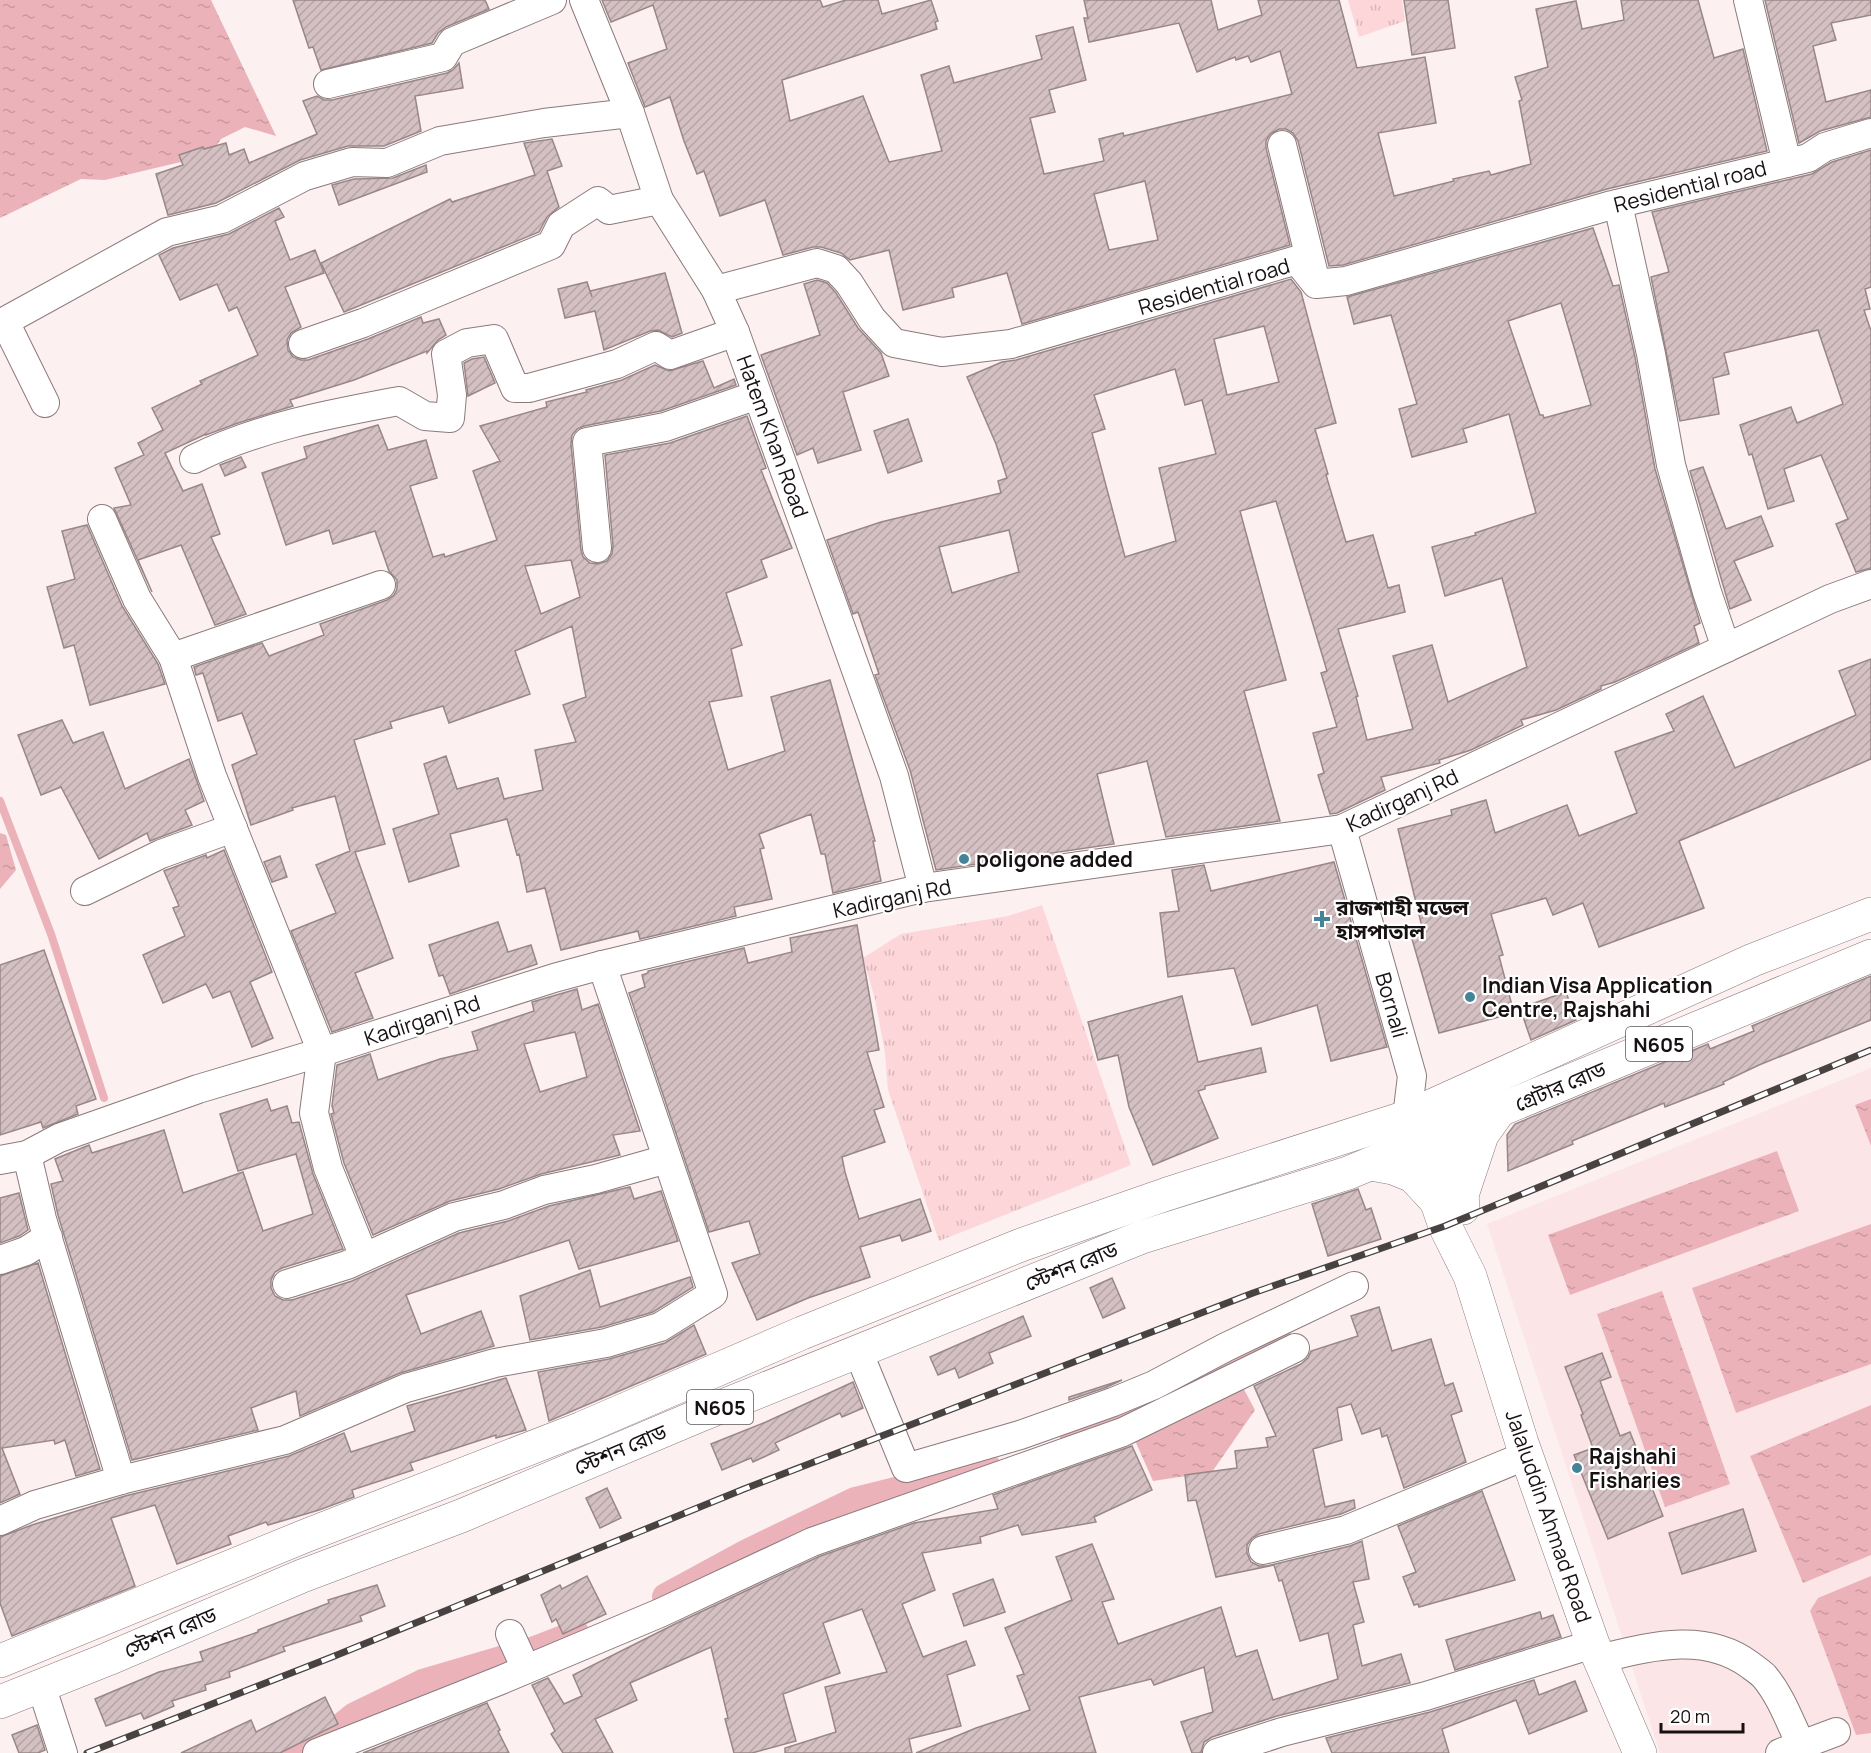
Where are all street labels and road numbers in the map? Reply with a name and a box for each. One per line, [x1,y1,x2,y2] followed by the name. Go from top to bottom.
[1611,154,1769,218] street label: Residential road
[1135,251,1293,321] street label: Residential road
[731,351,815,521] street label: Hatem Khan Road
[1342,762,1462,838] street label: Kadirganj Rd
[830,872,954,924] street label: Kadirganj Rd
[1369,969,1415,1041] street label: Bornali
[360,988,484,1052] street label: Kadirganj Rd
[1626,1027,1692,1061] road number: N605
[1510,1054,1611,1118] street label: গ্রেটার রোড
[1020,1234,1123,1297] street label: স্টেশন রোড
[687,1390,753,1424] road number: N605
[1499,1406,1599,1626] street label: Jalaluddin Ahmad Road
[569,1416,672,1481] street label: স্টেশন রোড
[119,1599,222,1664] street label: স্টেশন রোড

